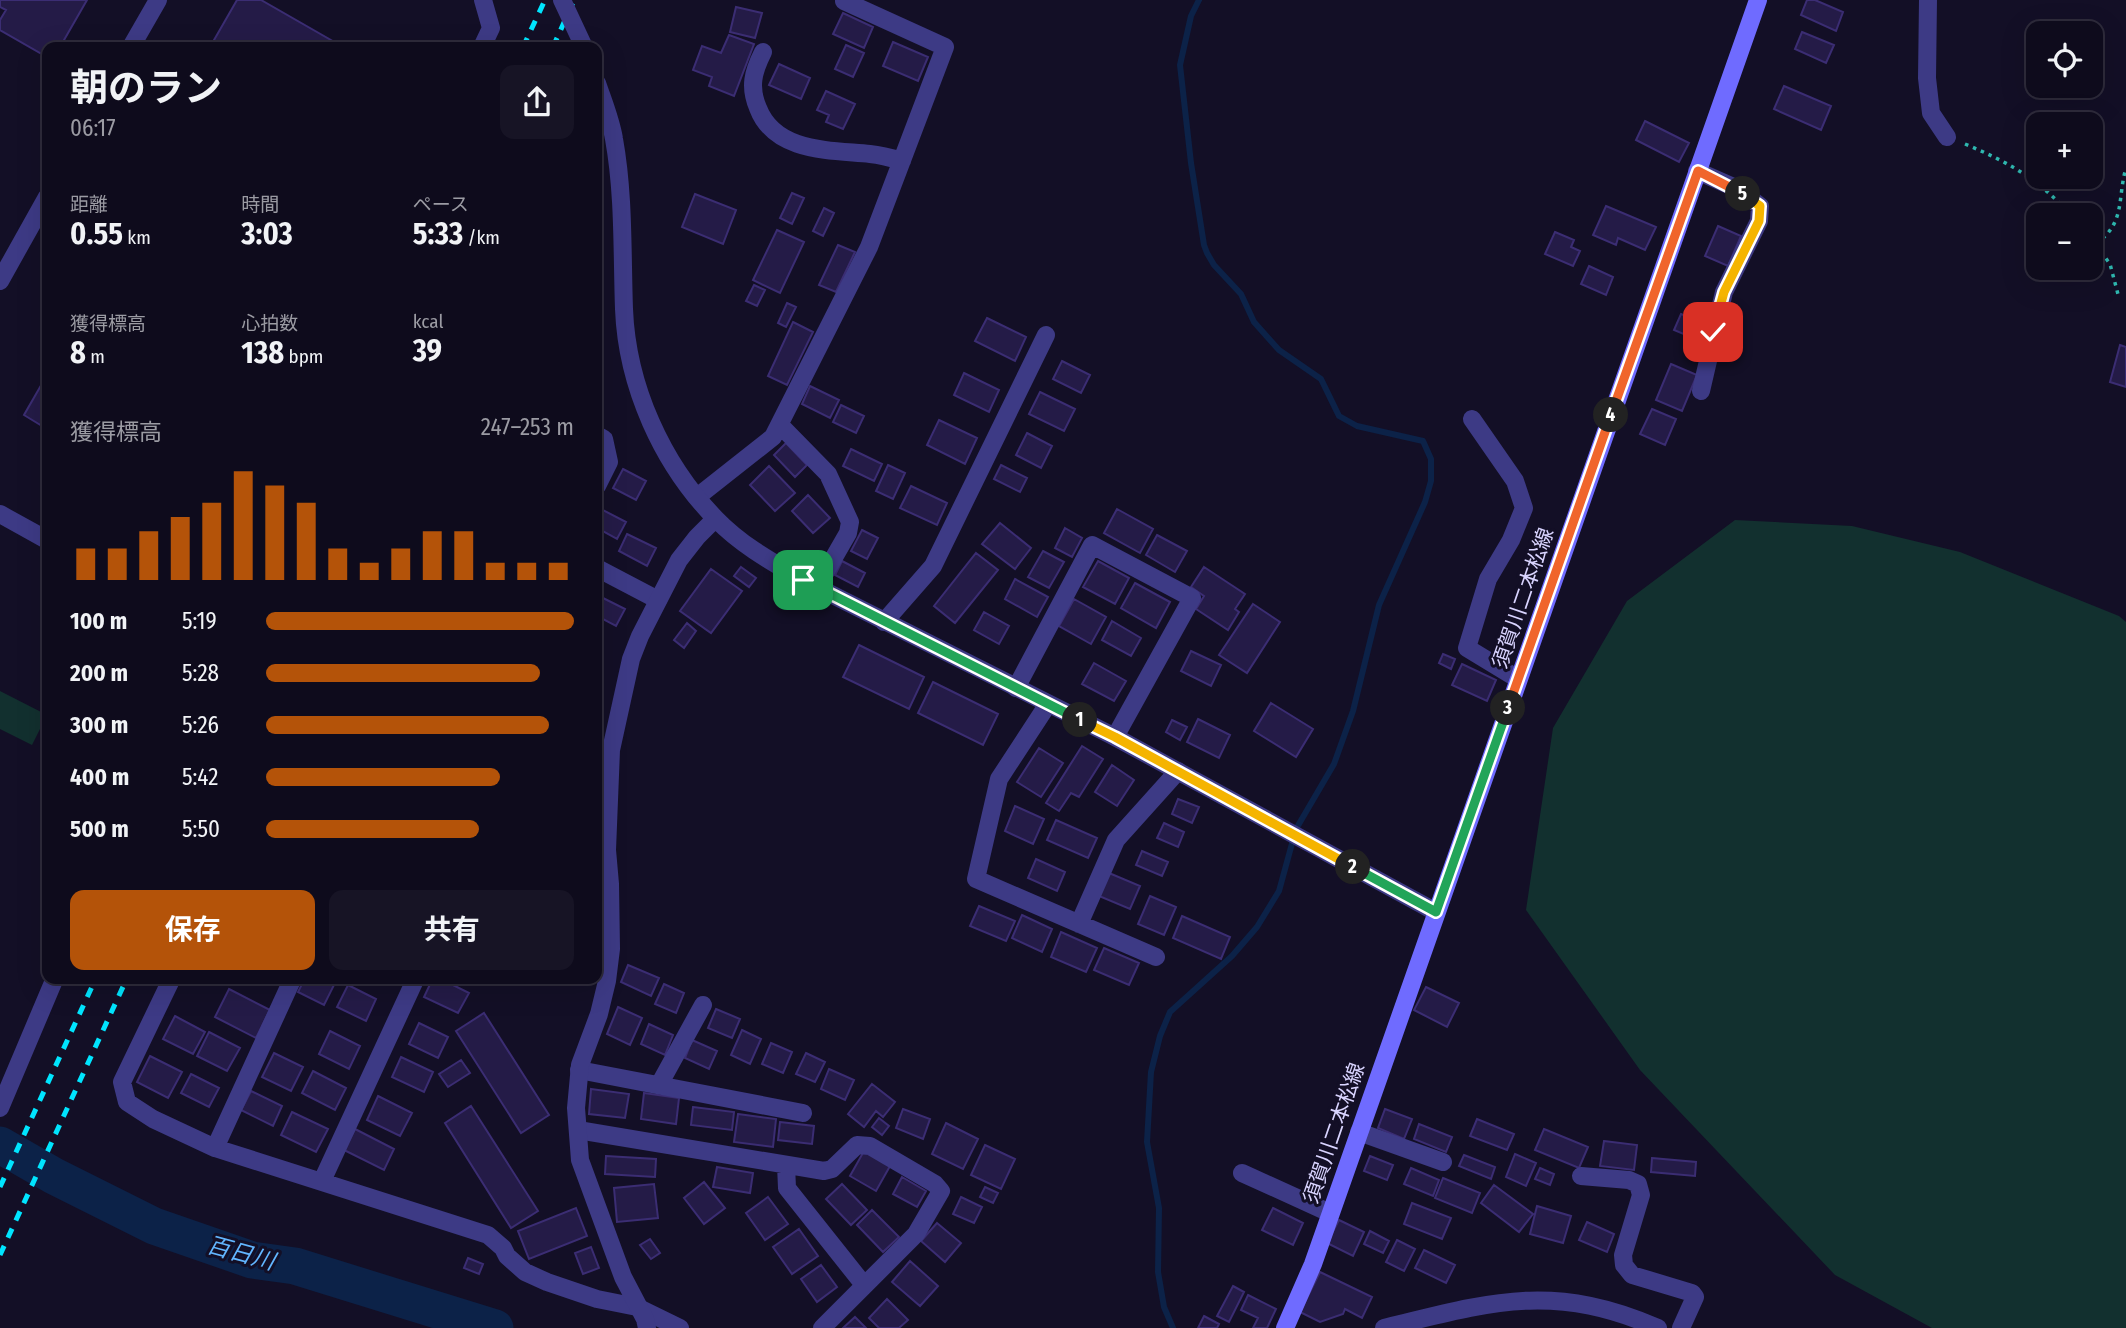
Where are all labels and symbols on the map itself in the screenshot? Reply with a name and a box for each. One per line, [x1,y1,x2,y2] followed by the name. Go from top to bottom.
[1726,176,1760,212] pin: 5
[1683,302,1743,362] pin
[1594,398,1628,432] pin: 4
[1487,524,1559,672] street label: 須賀川二本松線
[773,550,833,610] pin
[1490,690,1526,726] pin: 3
[1062,702,1098,738] pin: 1
[1336,850,1370,884] pin: 2
[1298,1059,1370,1207] street label: 須賀川二本松線
[204,1231,281,1276] water label: 百日川

